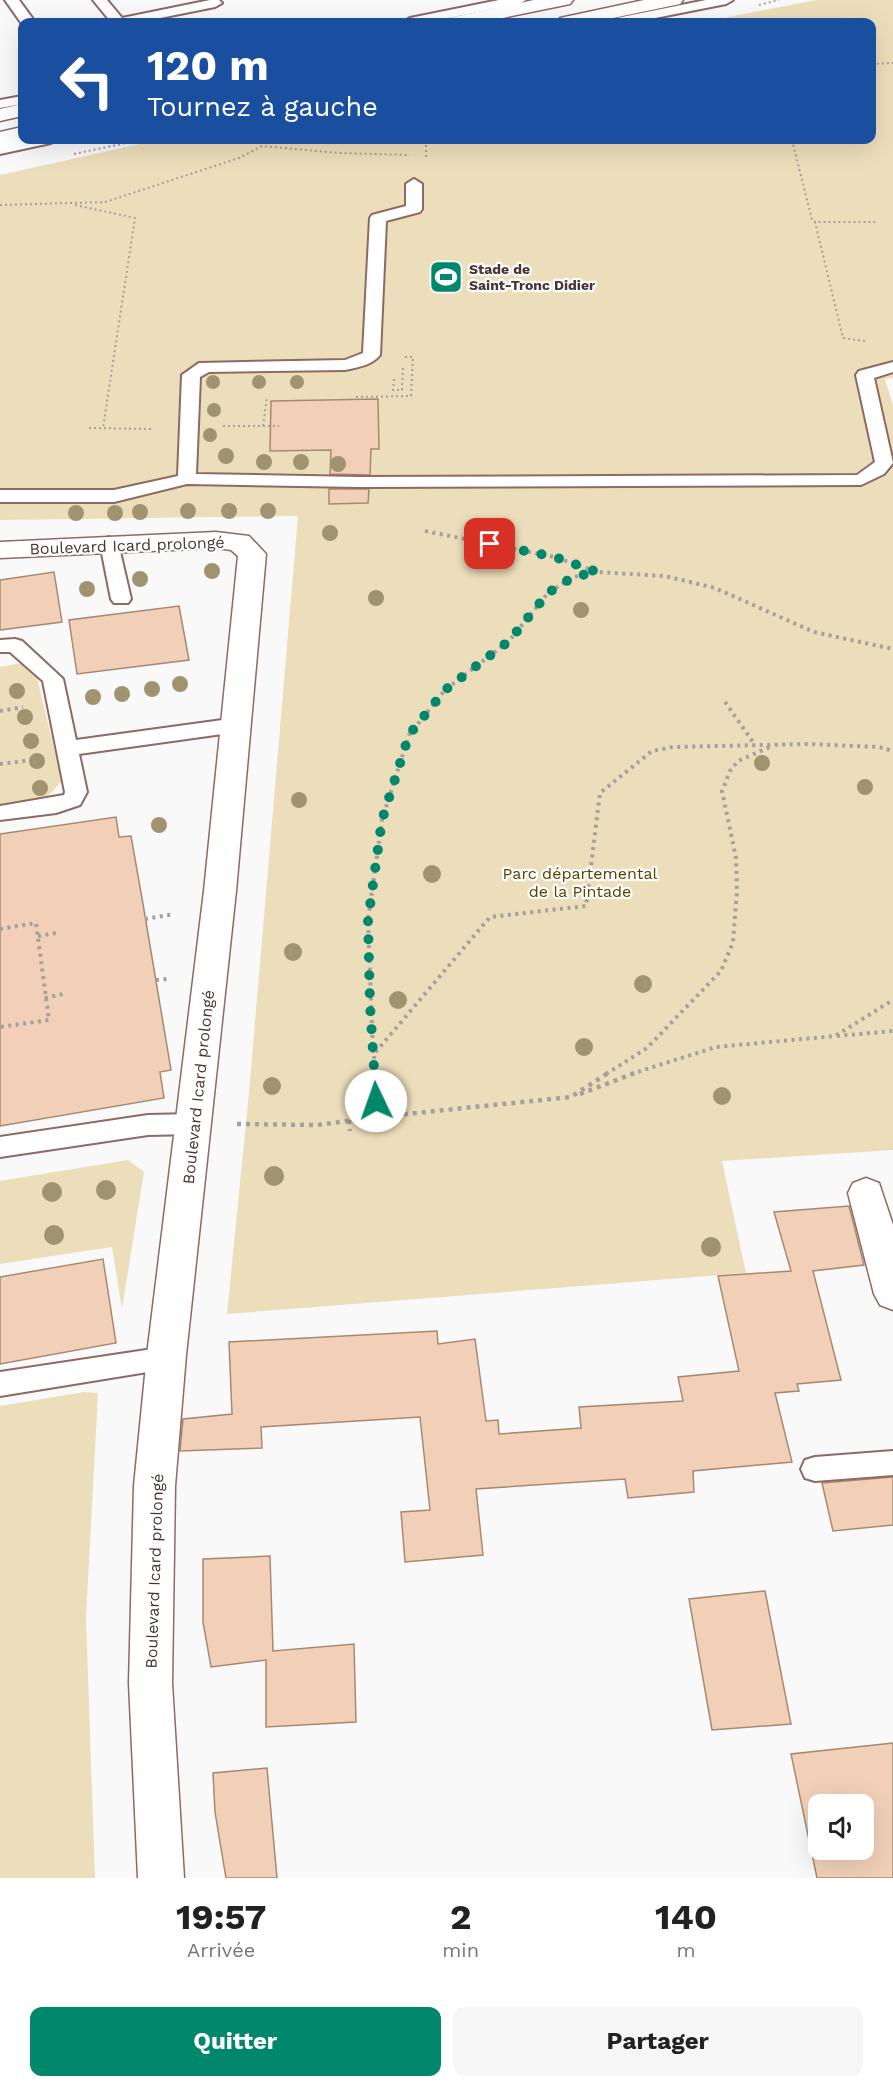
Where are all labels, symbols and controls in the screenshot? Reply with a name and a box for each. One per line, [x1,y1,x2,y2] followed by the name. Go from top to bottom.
[147,41,269,90] text: 120 m
[48,42,126,120] icon: left
[147,91,378,123] text: Tournez à gauche
[428,259,464,295] sports icon: Stade de Saint-Tronc Didier
[469,261,595,293] place label: Stade de Saint-Tronc Didier
[464,518,515,569] pin
[473,527,506,560] icon: arrive
[29,533,225,558] street label: Boulevard Icard prolongé
[503,864,657,901] park label: Parc départemental de la Pintade
[179,989,218,1185] street label: Boulevard Icard prolongé
[344,1069,408,1133] position arrow
[142,1473,167,1669] street label: Boulevard Icard prolongé
[808,1794,874,1860] map controls
[808,1794,874,1860] button: sound
[176,1896,266,1938] text: 19:57
[450,1896,471,1938] text: 2
[655,1896,717,1938] text: 140
[187,1938,255,1962] text: Arrivée
[442,1938,479,1962] text: min
[677,1938,696,1962] text: m
[30,2007,441,2076] button: Quitter
[453,2007,863,2076] button: Partager

